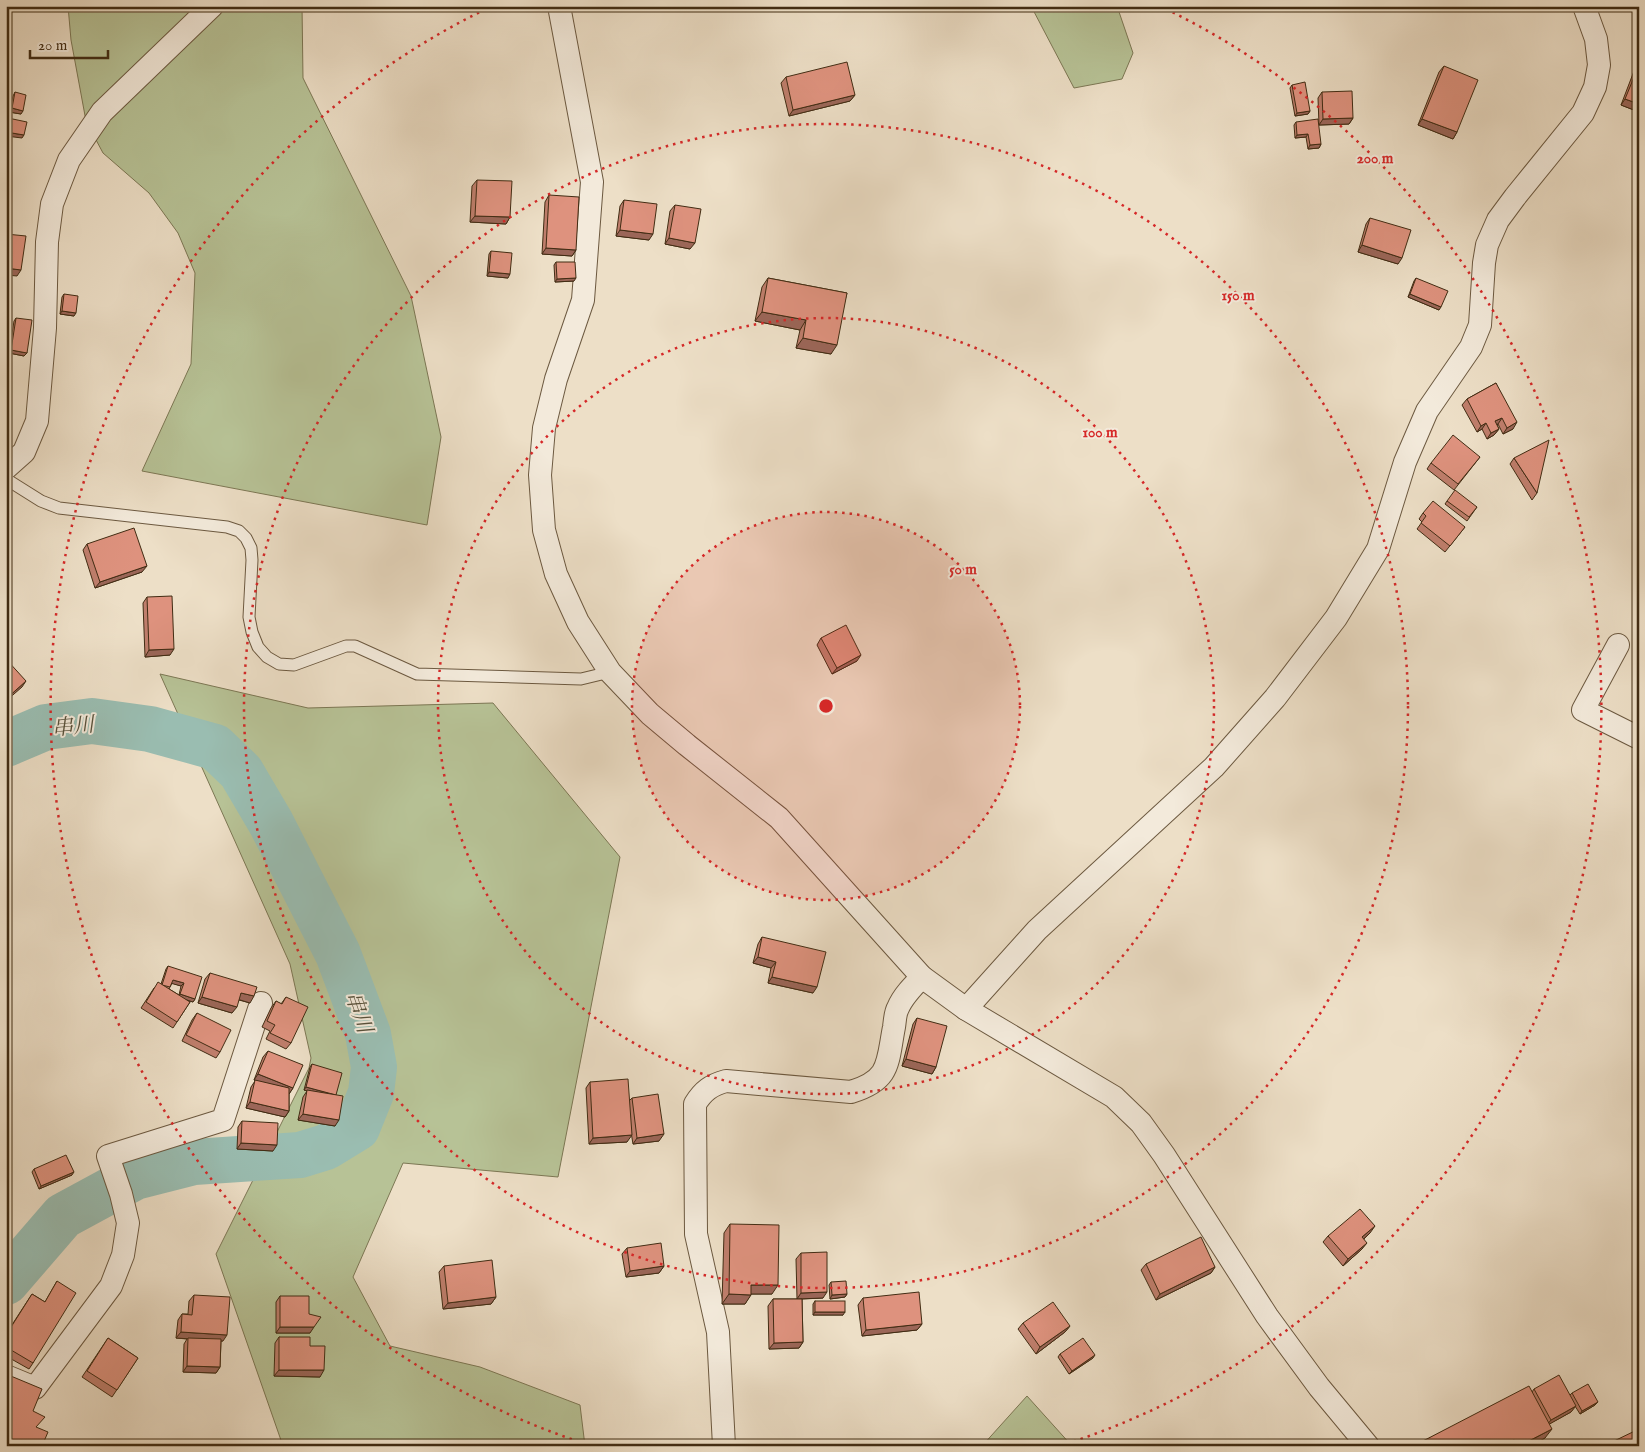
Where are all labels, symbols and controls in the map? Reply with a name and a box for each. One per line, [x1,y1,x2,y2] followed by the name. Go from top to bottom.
[30,28,108,60] scale bar
[38,36,68,55] text: 20 m
[1357,149,1394,168] text: 200 m
[1221,286,1255,305] text: 150 m
[1082,423,1118,442] text: 100 m
[949,560,977,579] text: 50 m
[817,697,835,715] centre of rings
[51,712,97,743] water label: 串川
[338,988,378,1039] water label: 串川

